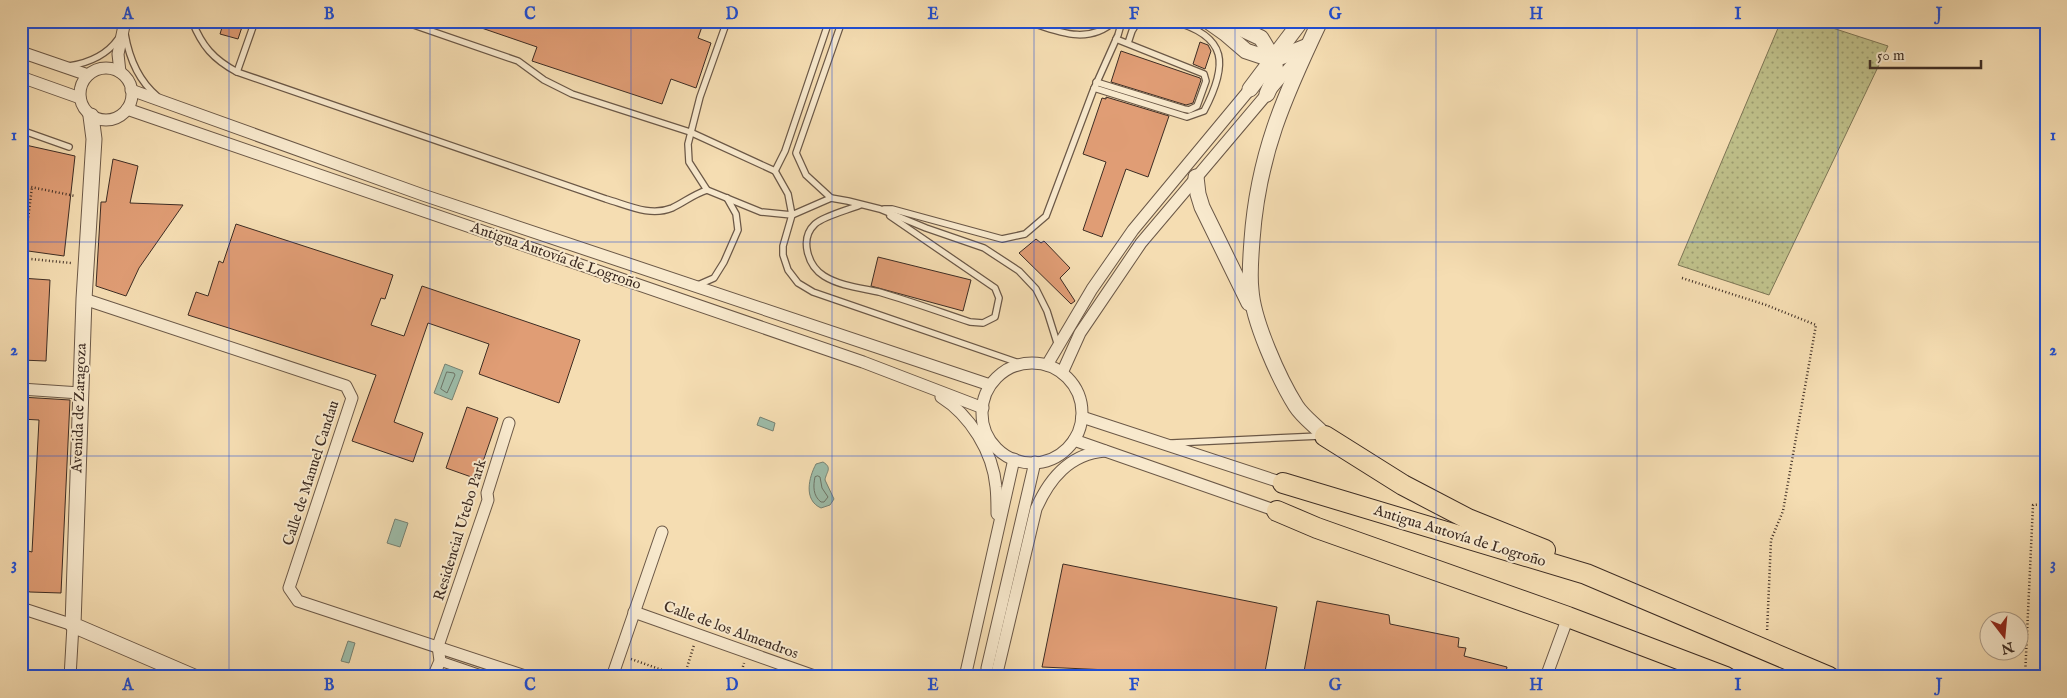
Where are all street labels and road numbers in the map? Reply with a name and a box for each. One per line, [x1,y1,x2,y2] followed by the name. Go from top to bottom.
[467,218,644,294] street label: Antigua Autovía de Logroño
[67,342,91,474] street label: Avenida de Zaragoza
[279,398,344,548] street label: Calle de Manuel Candau
[429,456,491,603] street label: Residencial Utebo Park
[1371,500,1548,571] street label: Antigua Autovía de Logroño
[661,597,801,663] street label: Calle de los Almendros

